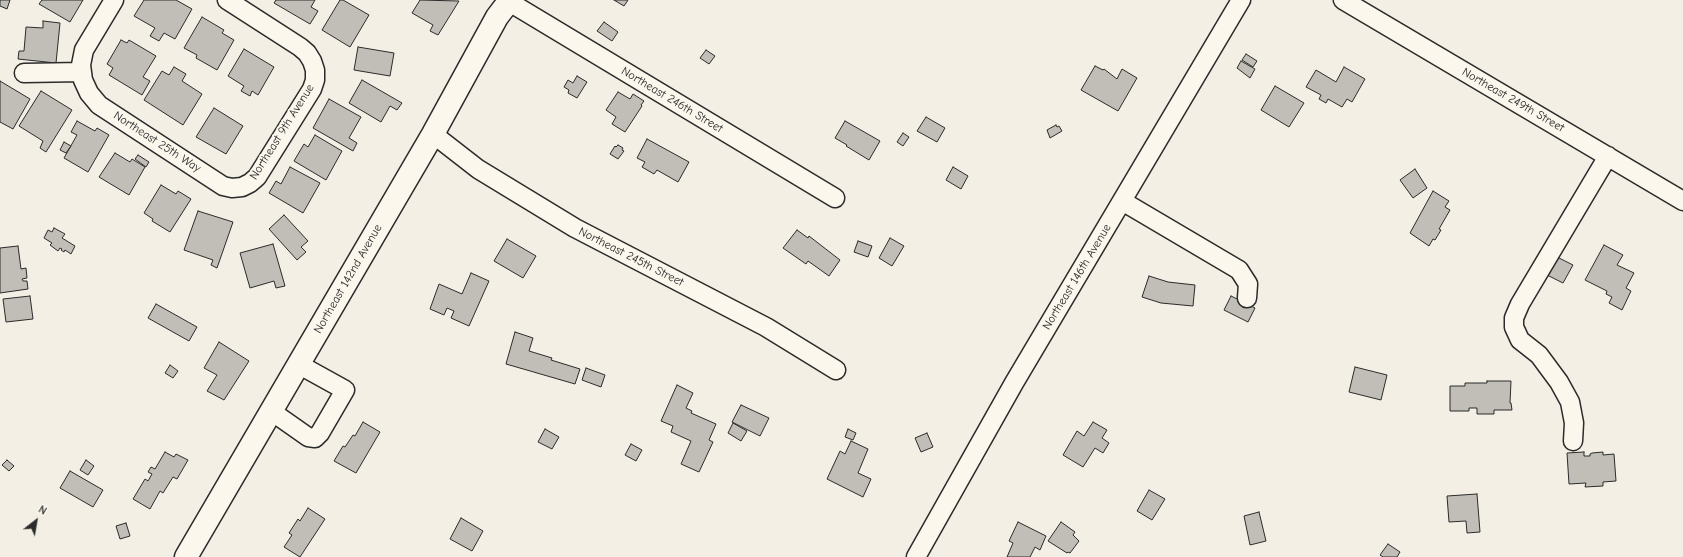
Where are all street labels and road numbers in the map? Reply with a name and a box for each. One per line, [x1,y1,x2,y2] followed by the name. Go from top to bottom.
[619,64,725,136] street label: Northeast 246th Street
[1459,65,1567,135] street label: Northeast 249th Street
[247,81,317,183] street label: Northeast 9th Avenue
[111,108,203,176] street label: Northeast 25th Way
[1040,221,1114,333] street label: Northeast 146th Avenue
[311,222,385,336] street label: Northeast 142nd Avenue
[576,224,686,290] street label: Northeast 245th Street

